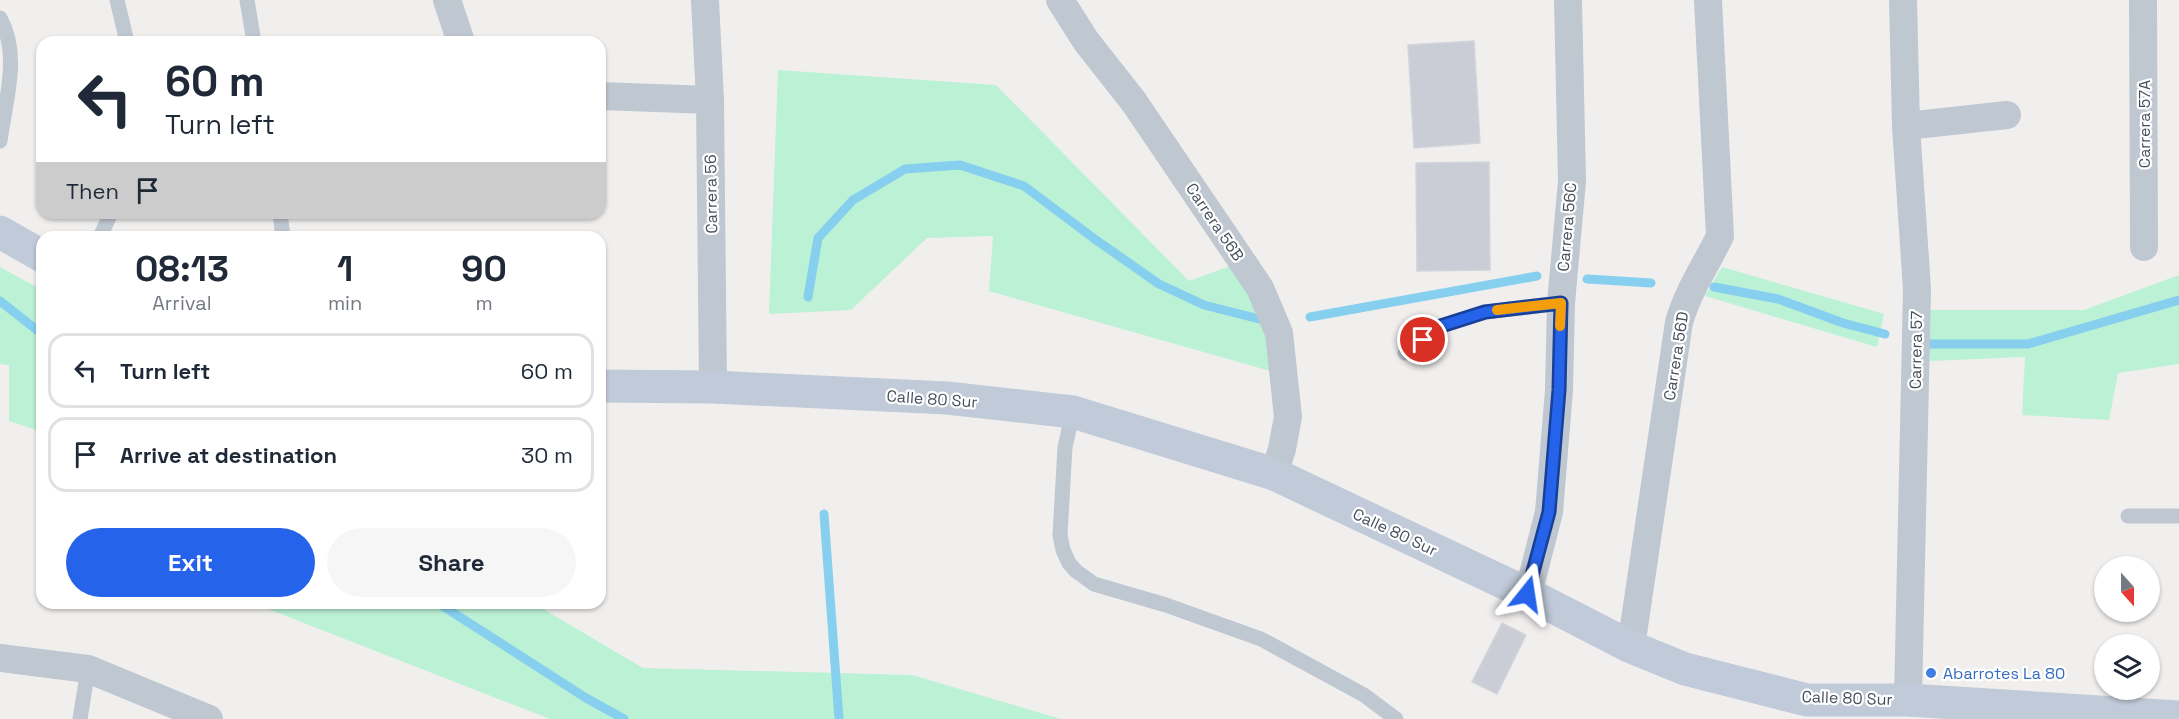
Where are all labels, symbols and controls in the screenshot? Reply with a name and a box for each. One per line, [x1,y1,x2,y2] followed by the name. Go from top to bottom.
[165,55,265,108] text: 60 m
[66,60,144,138] icon: left
[2134,80,2155,168] street label: Carrera 57A
[165,107,275,142] text: Turn left
[700,154,722,234] street label: Carrera 56
[131,174,164,207] icon: arrive
[66,177,119,205] text: Then
[1181,179,1249,265] street label: Carrera 56B
[1553,182,1581,272] street label: Carrera 56C
[135,246,229,292] text: 08:13
[337,246,353,292] text: 1
[461,246,507,292] text: 90
[152,290,212,316] text: Arrival
[328,290,362,316] text: min
[476,290,493,316] text: m
[1659,310,1693,402] street label: Carrera 56D
[1905,311,1927,389] street label: Carrera 57
[1397,314,1448,365] pin
[1406,323,1439,356] icon: arrive
[69,354,102,387] icon: left
[120,357,210,385] text: Turn left
[521,357,573,385] text: 60 m
[886,385,978,413] street label: Calle 80 Sur
[69,438,102,471] icon: arrive
[120,441,337,469] text: Arrive at destination
[521,441,573,469] text: 30 m
[1349,503,1441,561] street label: Calle 80 Sur
[66,528,315,597] button: Exit
[327,528,576,597] button: Share
[2094,556,2160,622] north arrow
[2094,556,2160,700] map controls
[1495,562,1559,626] position arrow
[2094,634,2160,700] button: layers
[1943,663,2065,684] place label: Abarrotes La 80
[1924,666,1938,680] marker: Abarrotes La 80
[1801,686,1893,710] street label: Calle 80 Sur

